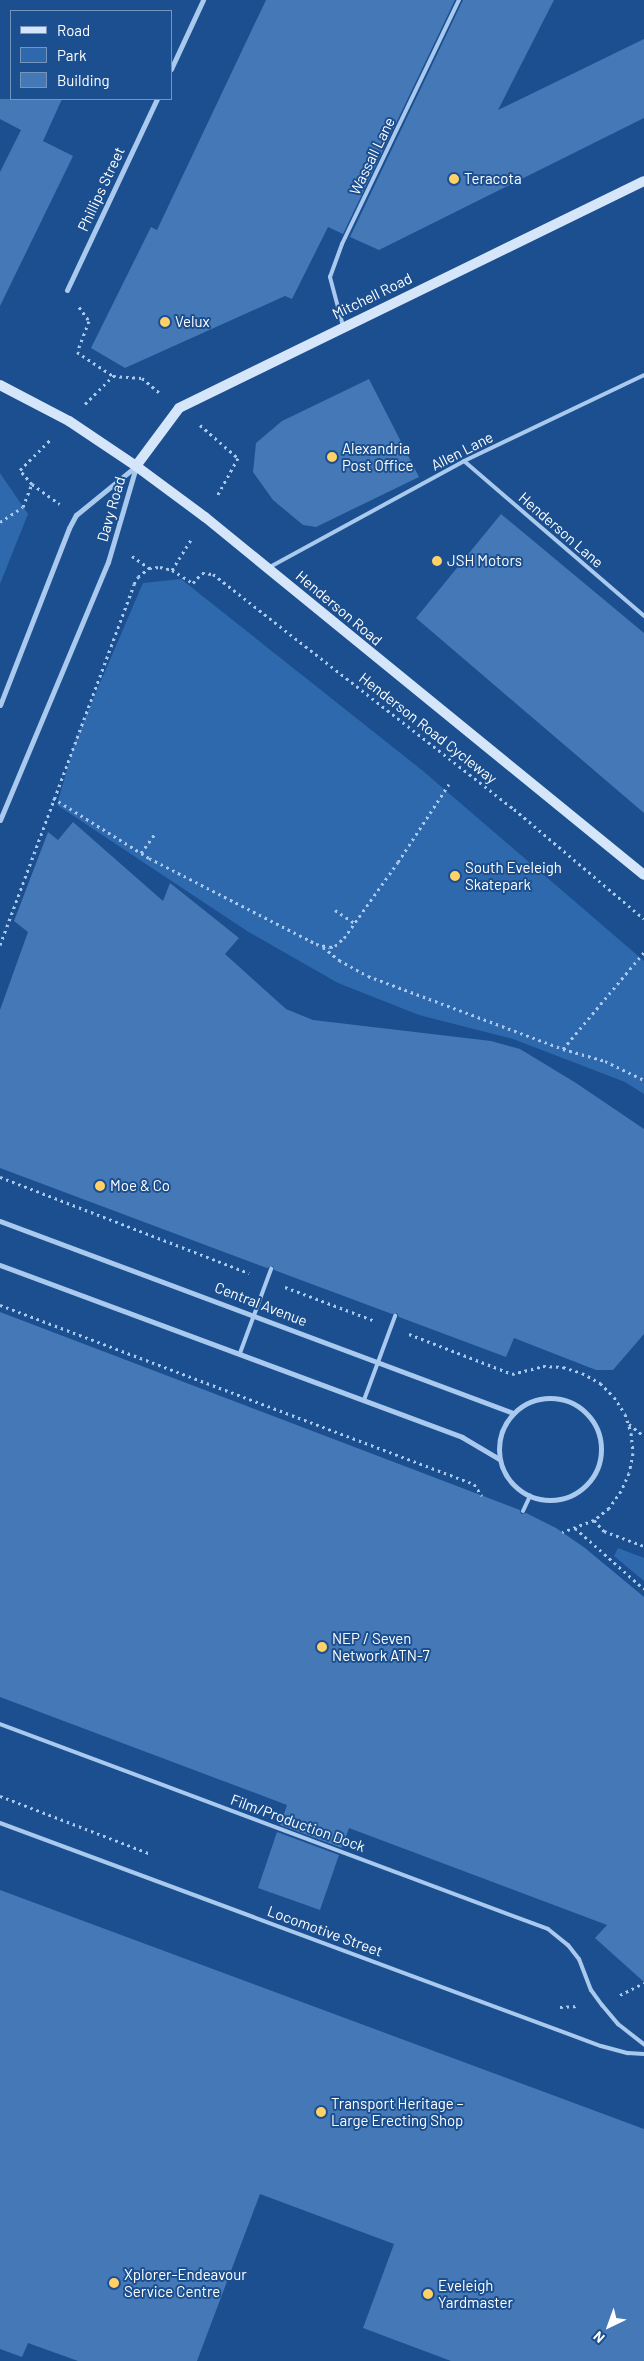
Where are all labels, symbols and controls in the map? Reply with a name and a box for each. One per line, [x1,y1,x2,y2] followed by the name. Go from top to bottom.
[10,10,172,100] legend
[57,21,90,39] text: Road
[57,46,86,64] text: Park
[57,71,110,89] text: Building
[345,114,399,198] street label: Wassall Lane
[74,144,128,234] street label: Phillips Street
[464,170,522,188] place label: Teracota
[448,173,460,185] marker: Teracota
[329,269,415,323] street label: Mitchell Road
[175,313,210,331] place label: Velux
[159,316,171,328] marker: Velux
[428,428,496,474] street label: Allen Lane
[342,439,414,474] place label: Alexandria Post Office
[326,451,338,463] marker: Alexandria Post Office
[93,474,129,544] street label: Davy Road
[515,488,607,572] street label: Henderson Lane
[447,552,522,570] place label: JSH Motors
[431,555,443,567] marker: JSH Motors
[292,567,386,649] street label: Henderson Road
[355,669,501,787] street label: Henderson Road Cycleway
[465,858,562,893] place label: South Eveleigh Skatepark
[449,870,461,882] marker: South Eveleigh Skatepark
[110,1177,170,1195] place label: Moe & Co
[94,1180,106,1192] marker: Moe & Co
[212,1278,310,1330] street label: Central Avenue
[332,1629,430,1664] place label: NEP / Seven Network ATN-7
[316,1641,328,1653] marker: NEP / Seven Network ATN-7
[228,1790,368,1856] street label: Film/Production Dock
[265,1902,385,1960] street label: Locomotive Street
[331,2094,464,2129] place label: Transport Heritage – Large Erecting Shop
[315,2106,327,2118] marker: Transport Heritage – Large Erecting Shop
[124,2265,247,2300] place label: Xplorer-Endeavour Service Centre
[438,2276,513,2311] place label: Eveleigh Yardmaster
[108,2277,120,2289] marker: Xplorer-Endeavour Service Centre
[422,2288,434,2300] marker: Eveleigh Yardmaster
[584,2301,634,2351] north arrow
[589,2328,608,2347] text: N

